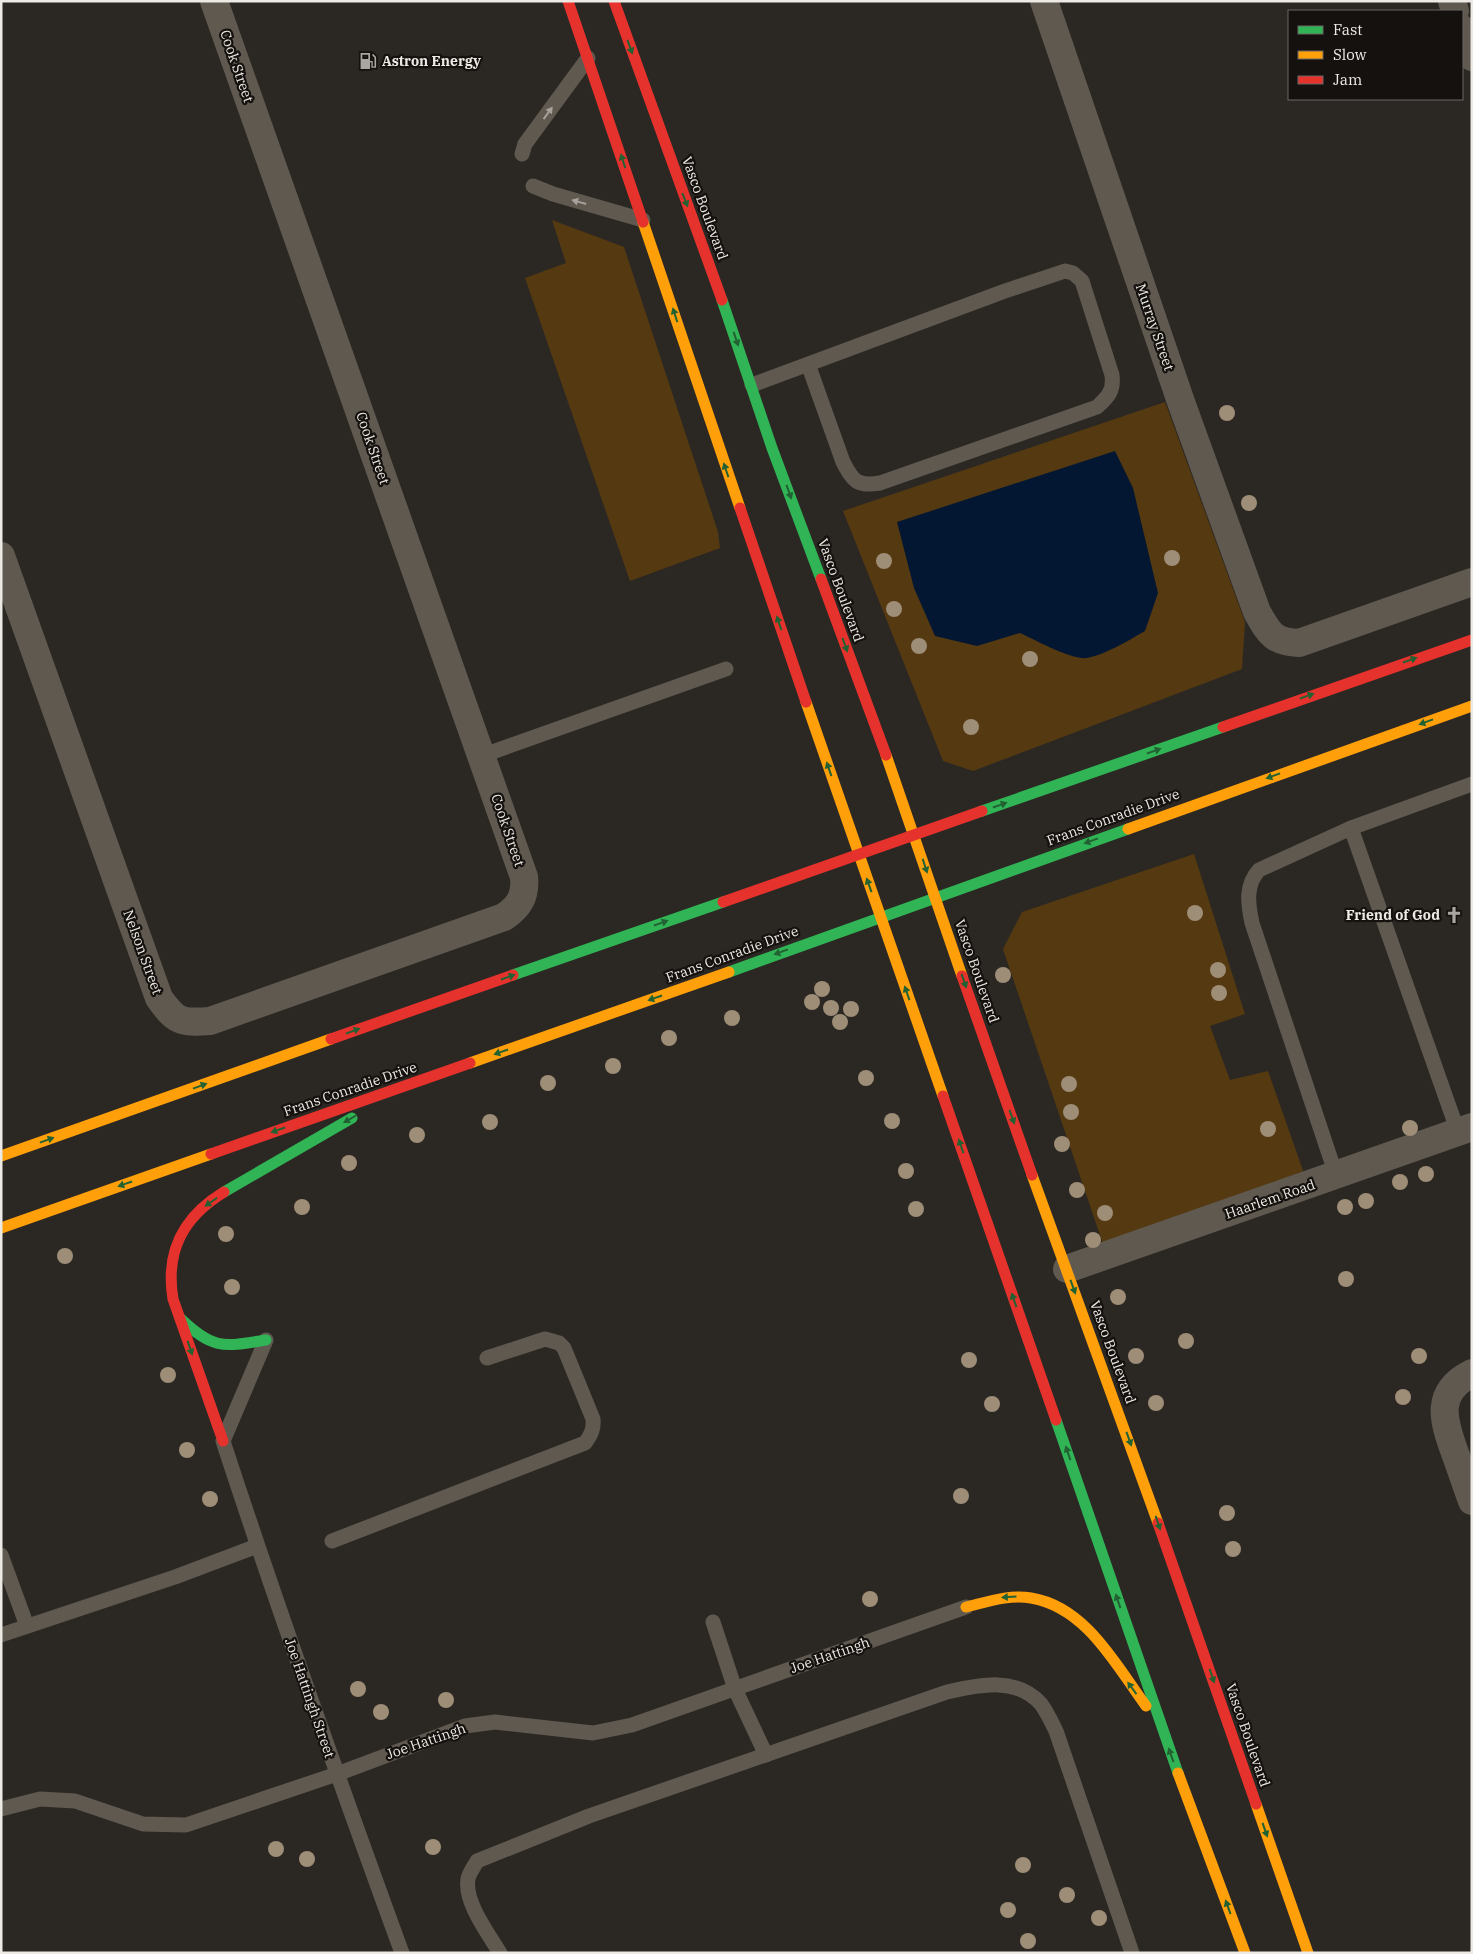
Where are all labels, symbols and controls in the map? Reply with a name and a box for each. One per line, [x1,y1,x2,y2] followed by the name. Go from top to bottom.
[1288,10,1463,100] legend
[1333,20,1363,39] text: Fast
[216,27,258,105] street label: Cook Street
[626,40,634,55] one-way arrow
[1333,45,1367,64] text: Slow
[358,51,378,71] fuel station icon: Astron Energy
[382,52,481,70] place label: Astron Energy
[1333,70,1362,89] text: Jam
[542,107,552,120] one-way arrow
[619,154,626,169] one-way arrow
[678,154,732,262] street label: Vasco Boulevard
[681,193,689,208] one-way arrow
[571,197,586,205] one-way arrow
[1132,281,1178,373] street label: Murray Street
[670,308,678,323] one-way arrow
[733,331,740,346] one-way arrow
[352,409,394,487] street label: Cook Street
[722,462,729,477] one-way arrow
[786,485,793,500] one-way arrow
[814,536,868,644] street label: Vasco Boulevard
[775,616,782,631] one-way arrow
[841,638,849,653] one-way arrow
[1403,656,1418,664] one-way arrow
[1300,692,1315,700] one-way arrow
[1418,718,1433,726] one-way arrow
[1146,747,1161,754] one-way arrow
[825,761,833,776] one-way arrow
[1265,773,1280,780] one-way arrow
[1044,785,1182,849] street label: Frans Conradie Drive
[487,791,529,869] street label: Cook Street
[993,801,1008,808] one-way arrow
[1083,837,1098,845] one-way arrow
[922,859,929,874] one-way arrow
[865,878,872,893] one-way arrow
[1444,905,1464,925] church icon: Friend of God
[1346,906,1440,924] place label: Friend of God
[119,907,167,997] street label: Nelson Street
[951,917,1003,1026] street label: Vasco Boulevard
[654,919,669,927] one-way arrow
[663,922,801,986] street label: Frans Conradie Drive
[773,948,788,956] one-way arrow
[500,972,515,980] one-way arrow
[960,974,968,989] one-way arrow
[903,985,911,1000] one-way arrow
[647,995,662,1002] one-way arrow
[346,1027,361,1034] one-way arrow
[494,1049,509,1056] one-way arrow
[281,1058,419,1120] street label: Frans Conradie Drive
[193,1081,208,1089] one-way arrow
[1009,1110,1016,1125] one-way arrow
[343,1114,356,1123] one-way arrow
[271,1127,286,1135] one-way arrow
[40,1136,55,1144] one-way arrow
[956,1139,964,1154] one-way arrow
[1223,1175,1318,1223] street label: Haarlem Road
[117,1180,132,1188] one-way arrow
[204,1197,217,1207] one-way arrow
[1070,1279,1077,1294] one-way arrow
[1010,1292,1018,1307] one-way arrow
[1086,1298,1140,1406] street label: Vasco Boulevard
[186,1341,194,1356] one-way arrow
[1126,1432,1133,1447] one-way arrow
[1064,1445,1072,1460] one-way arrow
[1155,1515,1162,1530] one-way arrow
[1114,1593,1122,1608] one-way arrow
[1001,1594,1017,1602] one-way arrow
[788,1633,872,1677] street label: Joe Hattingh
[281,1636,339,1760] street label: Joe Hattingh Street
[1208,1669,1216,1684] one-way arrow
[1222,1681,1274,1790] street label: Vasco Boulevard
[1127,1682,1138,1695] one-way arrow
[384,1719,468,1763] street label: Joe Hattingh
[1167,1748,1175,1762] one-way arrow
[1262,1822,1269,1837] one-way arrow
[1224,1899,1232,1914] one-way arrow

